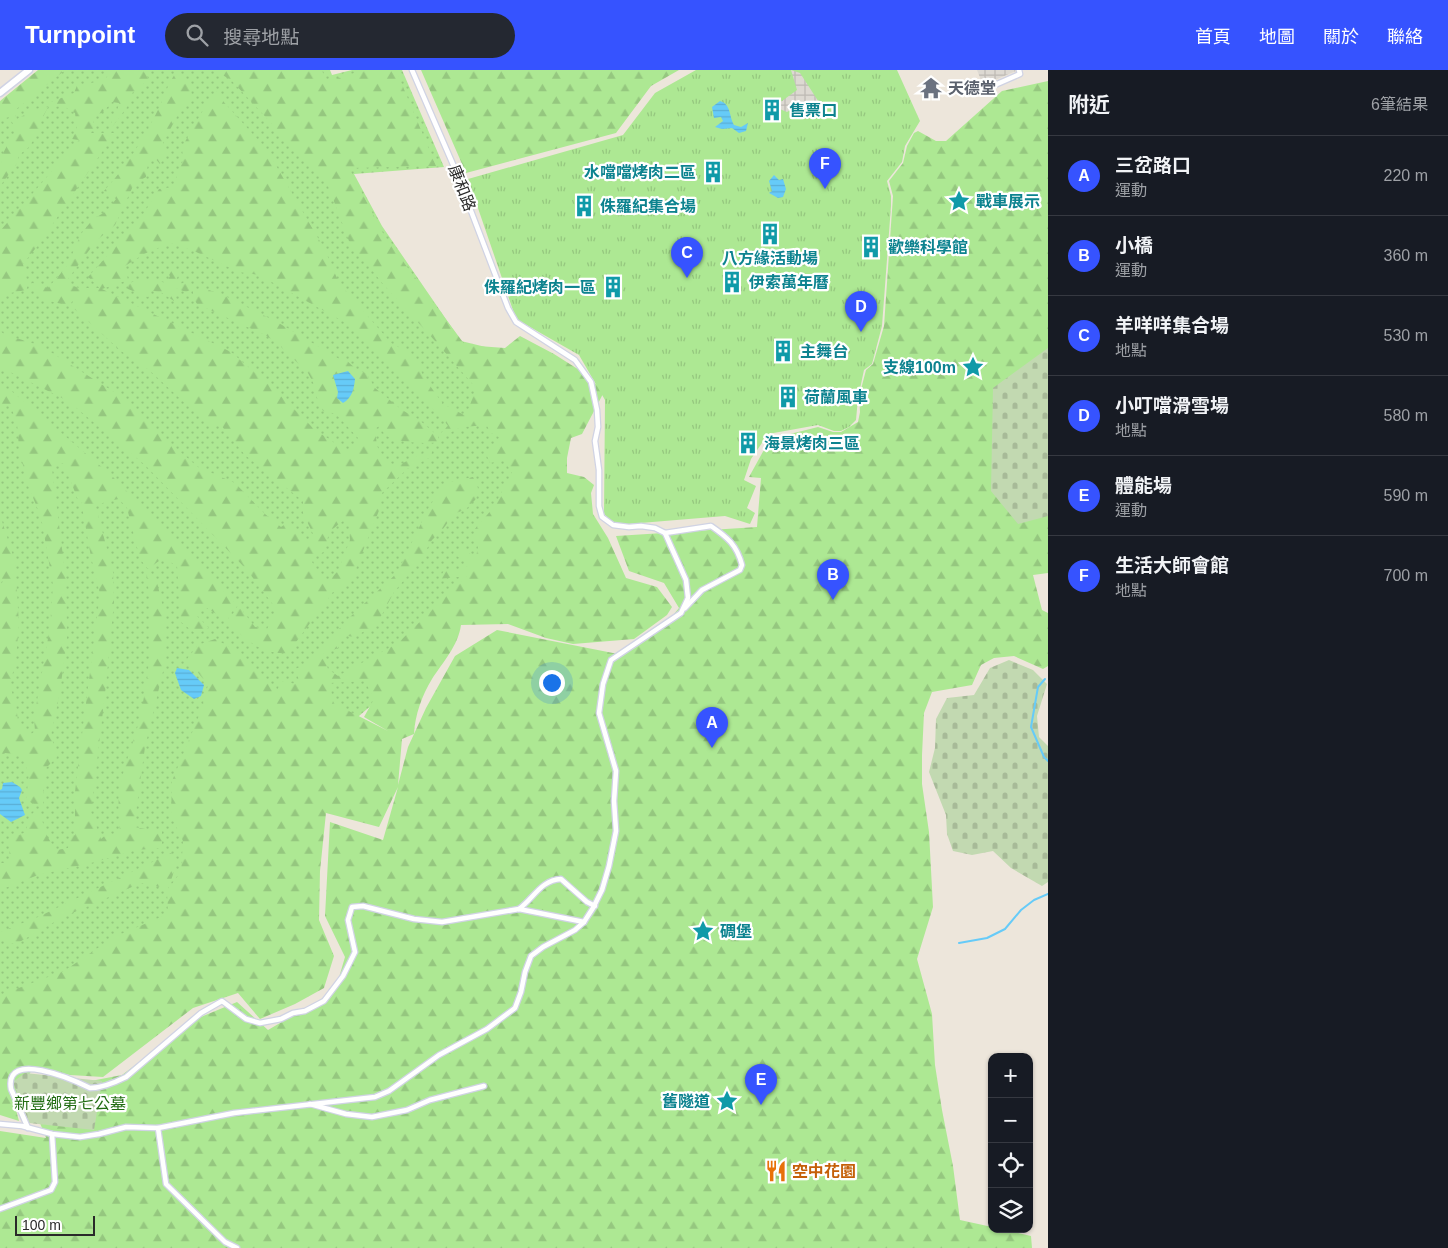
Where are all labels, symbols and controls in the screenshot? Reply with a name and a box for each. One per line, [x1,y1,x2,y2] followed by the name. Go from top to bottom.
[165,13,515,58] search box
[25,21,135,48] text: Turnpoint
[183,21,211,49] icon: search
[223,27,299,48] text: 搜尋地點
[1195,27,1231,47] text: 首頁
[1259,27,1295,47] text: 地圖
[1323,27,1359,47] text: 關於
[1387,27,1423,47] text: 聯絡
[918,75,944,101] temple icon: 天德堂
[948,79,996,97] place label: 天德堂
[1068,93,1110,116] text: 附近
[1371,96,1428,113] text: 6筆結果
[759,97,785,123] building icon: 售票口
[789,102,837,119] place label: 售票口
[809,148,841,189] pin: F
[1115,155,1191,176] text: 三岔路口
[700,159,726,185] building icon: 水噹噹烤肉二區
[445,163,479,213] street label: 康和路
[584,164,696,181] place label: 水噹噹烤肉二區
[1078,167,1090,184] text: A
[1384,167,1428,184] text: 220 m
[1115,182,1147,199] text: 運動
[946,188,972,214] place icon: 戰車展示
[571,193,597,219] building icon: 侏羅紀集合場
[976,193,1040,210] place label: 戰車展示
[600,198,696,215] place label: 侏羅紀集合場
[757,221,783,247] building icon: 八方緣活動場
[858,234,884,260] building icon: 歡樂科學館
[1115,235,1153,256] text: 小橋
[671,237,703,278] pin: C
[888,239,968,256] place label: 歡樂科學館
[1078,247,1090,264] text: B
[1384,247,1428,264] text: 360 m
[722,250,818,267] place label: 八方緣活動場
[1115,262,1147,279] text: 運動
[719,269,745,295] building icon: 伊索萬年曆
[600,274,626,300] building icon: 侏羅紀烤肉一區
[748,274,829,291] place label: 伊索萬年曆
[484,279,596,296] place label: 侏羅紀烤肉一區
[845,291,877,332] pin: D
[1115,315,1229,336] text: 羊咩咩集合場
[1078,327,1090,344] text: C
[1384,327,1428,344] text: 530 m
[770,338,796,364] building icon: 主舞台
[1115,342,1147,359] text: 地點
[800,343,848,360] place label: 主舞台
[960,354,986,380] place icon: 支線100m
[883,359,956,376] place label: 支線100m
[775,384,801,410] building icon: 荷蘭風車
[804,389,868,406] place label: 荷蘭風車
[1115,395,1229,416] text: 小叮噹滑雪場
[1078,407,1090,424] text: D
[1384,407,1428,424] text: 580 m
[1115,422,1147,439] text: 地點
[735,430,761,456] building icon: 海景烤肉三區
[764,435,860,452] place label: 海景烤肉三區
[1115,475,1172,496] text: 體能場
[1079,487,1089,504] text: E
[1384,487,1428,504] text: 590 m
[1115,502,1147,519] text: 運動
[1115,555,1229,576] text: 生活大師會館
[817,559,849,600] pin: B
[1079,567,1089,584] text: F
[1384,567,1428,584] text: 700 m
[1115,582,1147,599] text: 地點
[539,670,565,696] your location
[696,707,728,748] pin: A
[690,918,716,944] place icon: 碉堡
[720,923,752,940] place label: 碉堡
[988,1053,1033,1233] map controls
[988,1053,1033,1098] button: +
[745,1064,777,1105] pin: E
[714,1088,740,1114] place icon: 舊隧道
[662,1093,710,1110] place label: 舊隧道
[14,1095,126,1112] park label: 新豐鄉第七公墓
[988,1098,1033,1143] button: −
[988,1143,1033,1188] button: locate
[763,1158,789,1184] restaurant icon: 空中花園
[792,1163,856,1180] place label: 空中花園
[988,1188,1033,1233] button: layers
[15,1213,95,1236] scale bar
[22,1217,61,1233] text: 100 m

